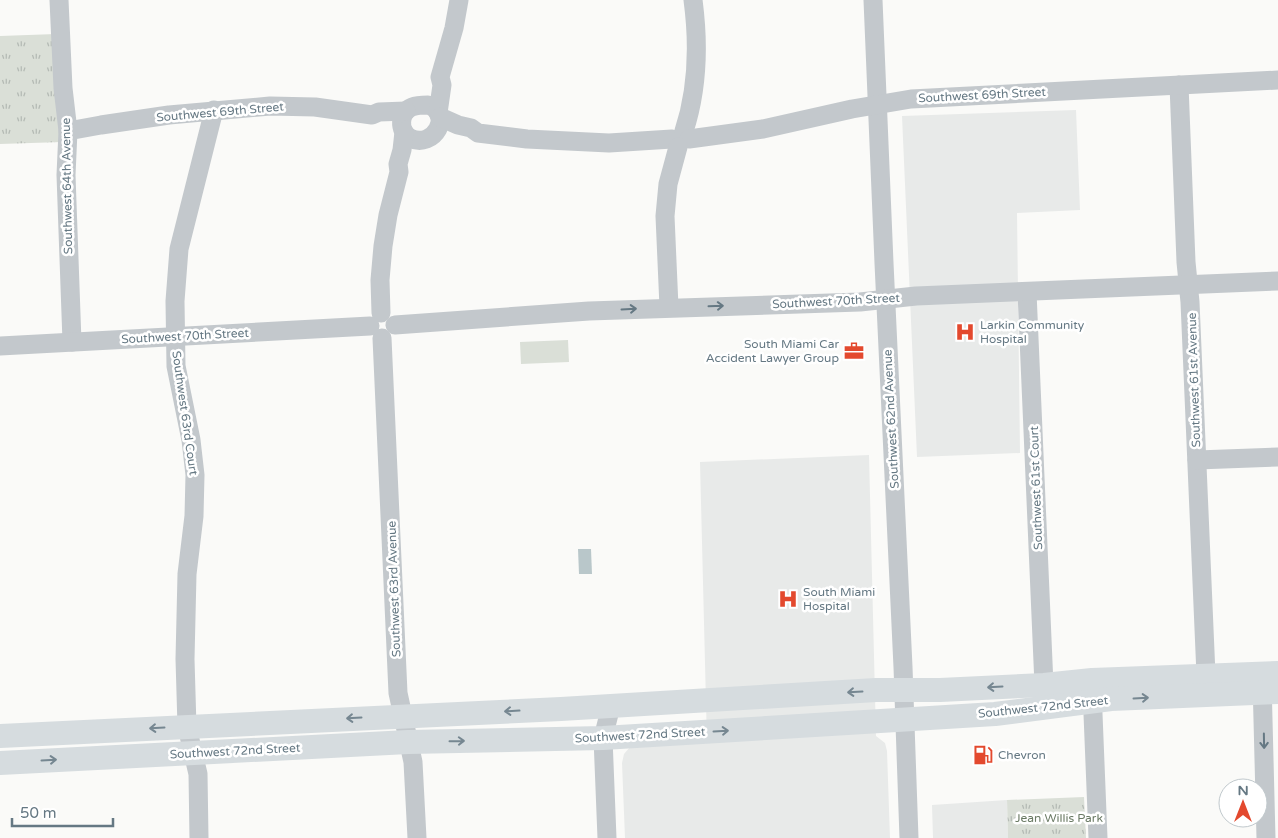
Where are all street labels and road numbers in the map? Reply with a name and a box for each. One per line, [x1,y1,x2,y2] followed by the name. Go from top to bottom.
[918,85,1047,105] street label: Southwest 69th Street
[156,99,285,125] street label: Southwest 69th Street
[59,117,75,254] street label: Southwest 64th Avenue
[772,291,901,311] street label: Southwest 70th Street
[1185,312,1203,448] street label: Southwest 61st Avenue
[121,326,250,346] street label: Southwest 70th Street
[880,349,902,489] street label: Southwest 62nd Avenue
[169,350,201,477] street label: Southwest 63rd Court
[1027,425,1045,550] street label: Southwest 61st Court
[385,520,403,657] street label: Southwest 63rd Avenue
[977,693,1109,721] street label: Southwest 72nd Street
[574,725,706,745] street label: Southwest 72nd Street
[169,741,301,761] street label: Southwest 72nd Street

